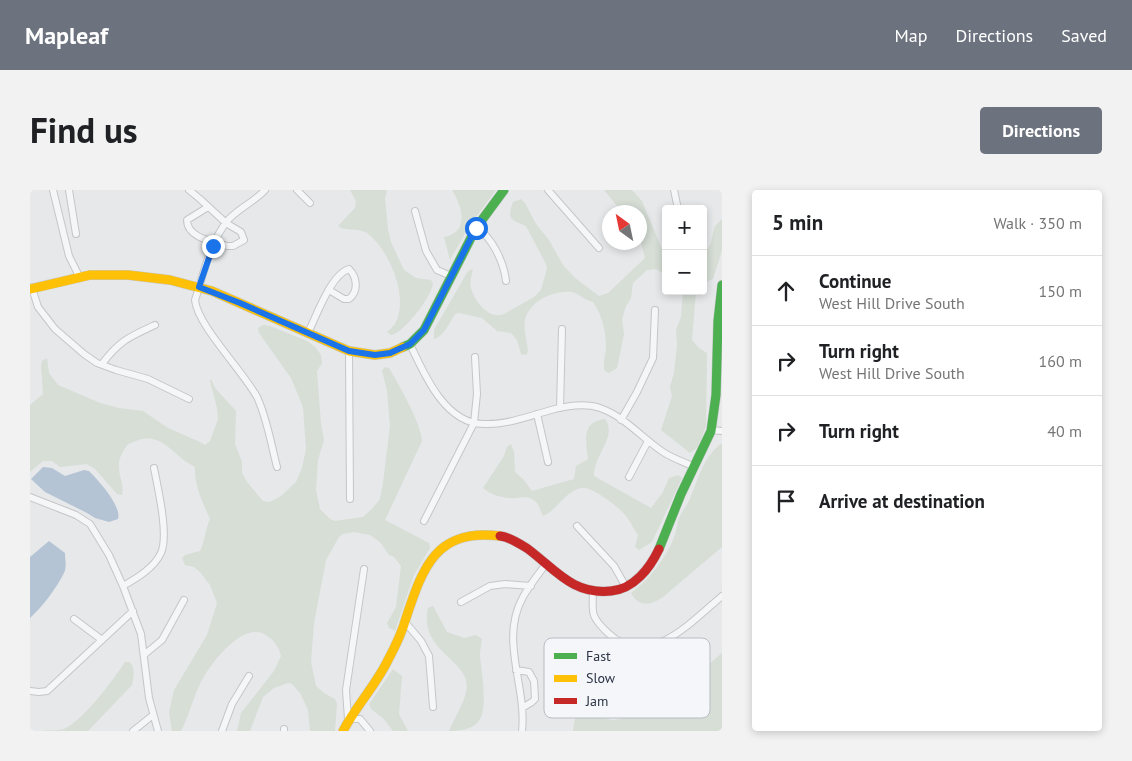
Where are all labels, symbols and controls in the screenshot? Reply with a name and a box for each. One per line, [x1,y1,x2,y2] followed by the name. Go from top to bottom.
[25,20,108,51] text: Mapleaf
[895,24,927,47] text: Map
[955,24,1033,47] text: Directions
[1061,24,1107,47] text: Saved
[30,107,138,153] text: Find us
[980,107,1102,154] button: Directions
[602,205,647,250] north arrow
[662,205,707,295] map controls
[662,205,707,250] button: +
[772,209,823,236] text: 5 min
[993,213,1082,233] text: Walk · 350 m
[465,217,488,240] route start
[202,235,225,258] route end
[662,250,707,295] button: −
[819,269,891,293] text: Continue
[772,277,800,305] icon: ahead
[1039,281,1082,301] text: 150 m
[819,293,965,313] text: West Hill Drive South
[819,339,899,363] text: Turn right
[772,347,800,375] icon: right
[1039,351,1082,371] text: 160 m
[819,363,965,383] text: West Hill Drive South
[772,417,800,445] icon: right
[819,419,899,443] text: Turn right
[1047,421,1082,441] text: 40 m
[772,487,800,515] icon: arrive
[819,489,985,513] text: Arrive at destination
[544,638,710,718] legend
[586,647,611,665] text: Fast
[586,669,616,687] text: Slow
[585,692,608,710] text: Jam

